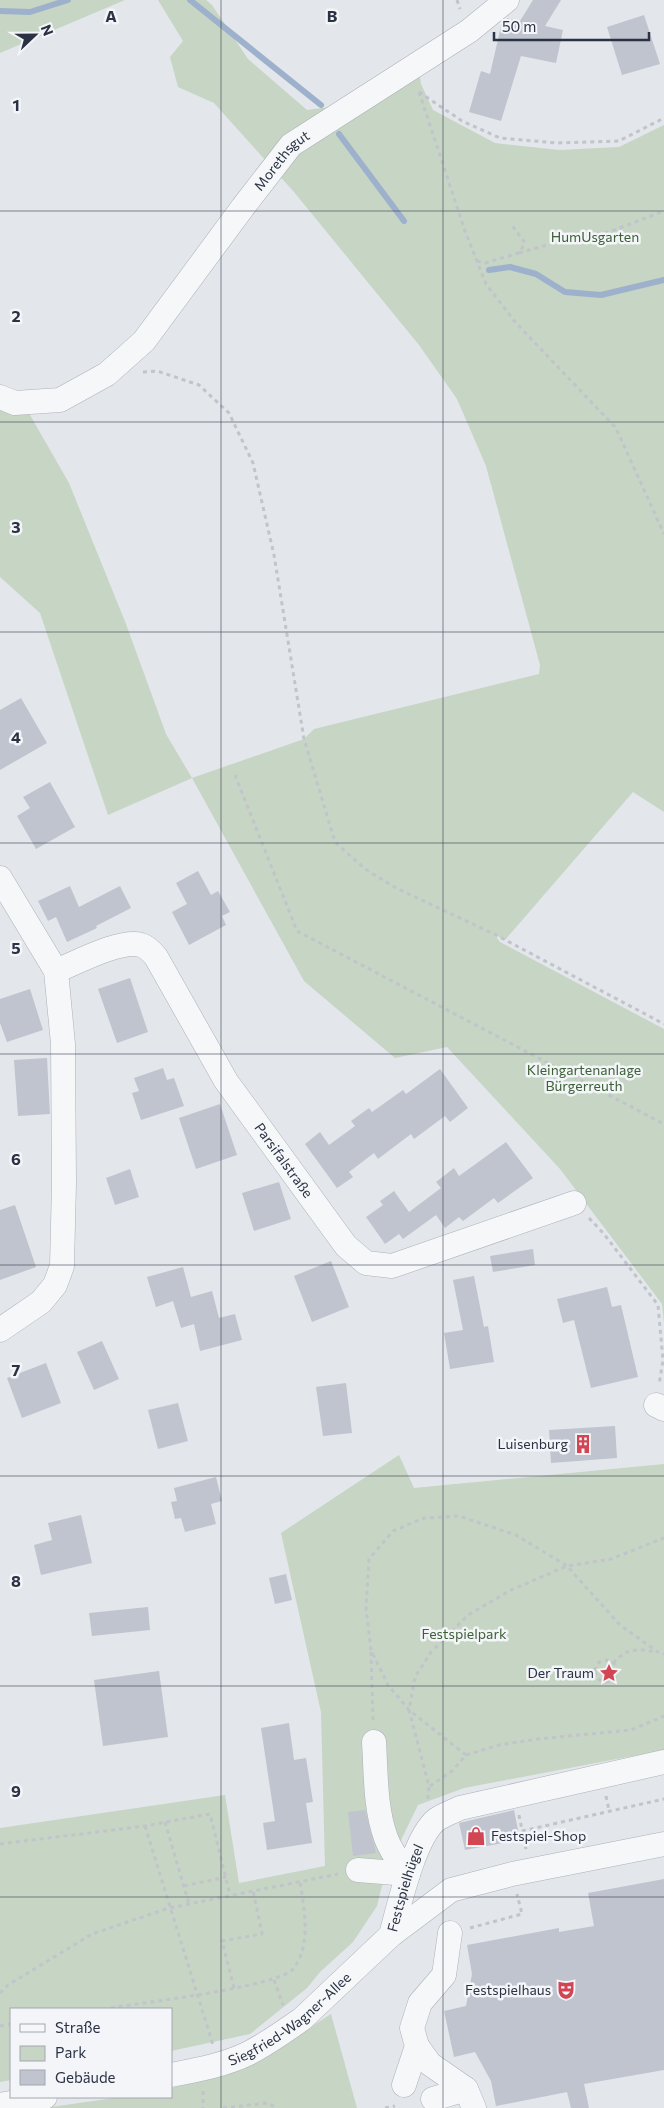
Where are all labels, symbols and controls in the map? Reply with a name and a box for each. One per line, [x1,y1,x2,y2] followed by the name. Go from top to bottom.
[105,6,117,25] text: A
[327,6,338,25] text: B
[10,10,60,60] north arrow
[494,10,649,42] scale bar
[502,17,536,35] text: 50 m
[38,22,57,38] text: N
[12,95,20,114] text: 1
[250,126,313,194] street label: Morethsgut
[551,228,639,245] park label: HumUsgarten
[11,306,21,325] text: 2
[11,517,21,536] text: 3
[11,727,21,746] text: 4
[11,938,21,957] text: 5
[527,1061,641,1094] park label: Kleingartenanlage Bürgerreuth
[251,1119,317,1201] street label: Parsifalstraße
[11,1149,21,1168] text: 6
[12,1360,21,1379] text: 7
[572,1433,594,1455] building icon: Luisenburg
[498,1435,568,1452] place label: Luisenburg
[11,1571,21,1590] text: 8
[421,1625,507,1642] park label: Festspielpark
[598,1662,620,1684] place icon: Der Traum
[527,1664,594,1681] place label: Der Traum
[11,1781,21,1800] text: 9
[465,1825,487,1847] shop icon: Festspiel-Shop
[491,1827,586,1844] place label: Festspiel-Shop
[383,1841,426,1934] street label: Festspielhügel
[226,1968,354,2069] street label: Siegfried-Wagner-Allee
[555,1979,577,2001] theatre icon: Festspielhaus
[465,1981,551,1998] place label: Festspielhaus
[10,2008,172,2098] legend
[55,2018,101,2036] text: Straße
[55,2043,86,2061] text: Park
[55,2068,116,2086] text: Gebäude

